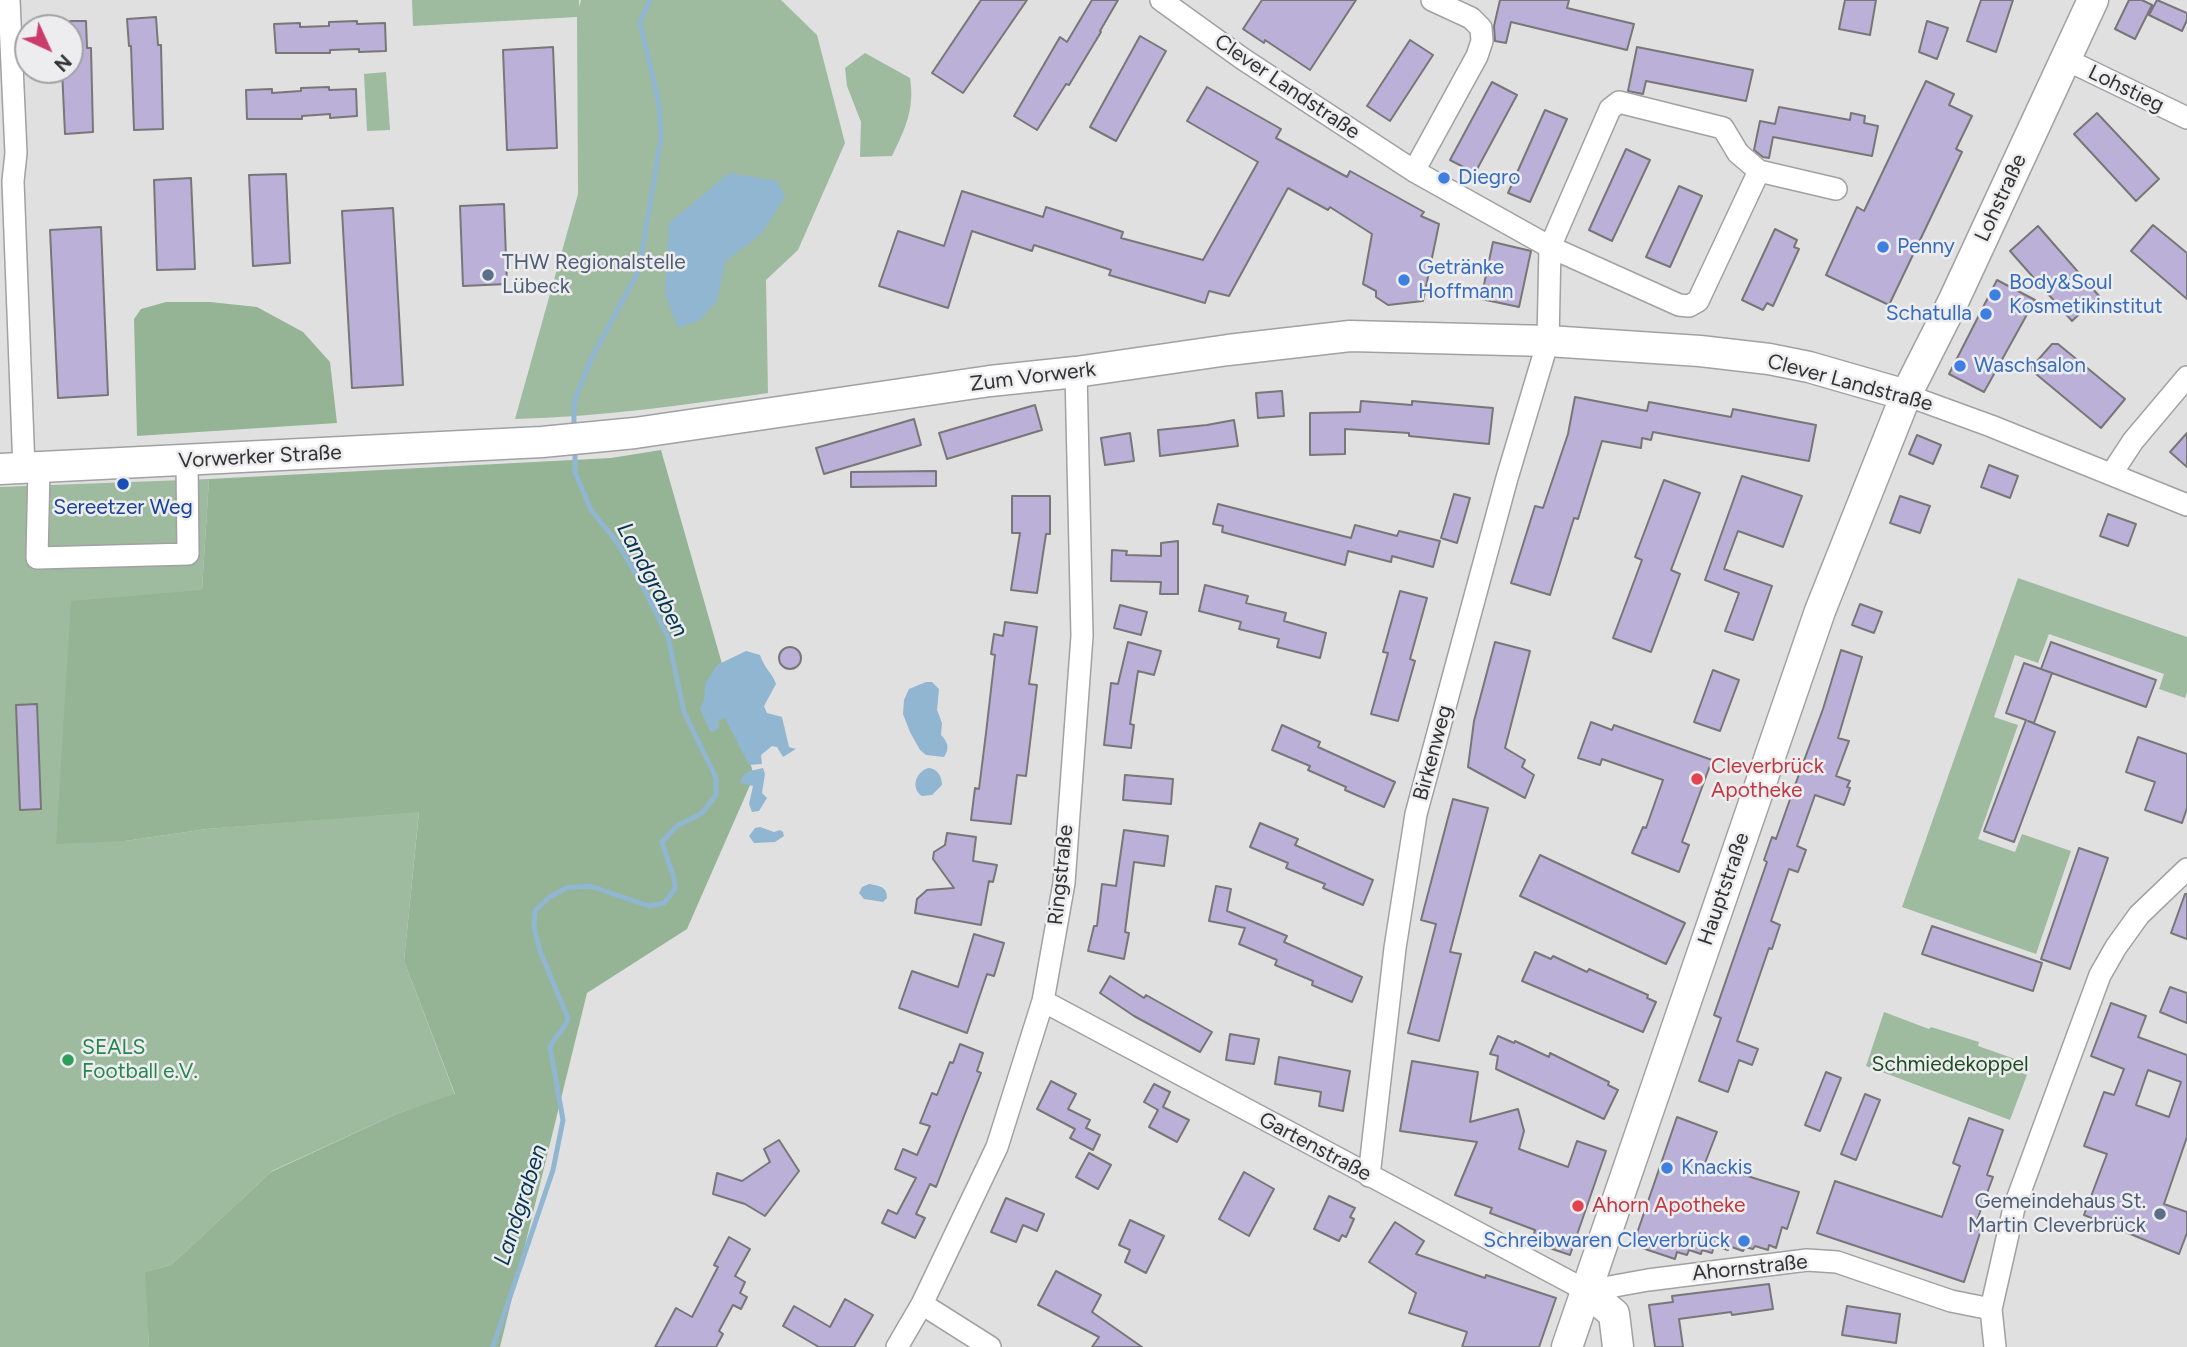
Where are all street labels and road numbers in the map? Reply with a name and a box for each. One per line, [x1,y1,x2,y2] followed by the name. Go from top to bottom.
[1210,29,1364,145] street label: Clever Landstraße
[2084,60,2168,118] street label: Lohstieg
[1970,150,2032,246] street label: Lohstraße
[1765,349,1935,417] street label: Clever Landstraße
[969,357,1097,397] street label: Zum Vorwerk
[178,440,342,474] street label: Vorwerker Straße
[1408,703,1458,803] street label: Birkenweg
[1043,824,1079,926] street label: Ringstraße
[1693,829,1755,949] street label: Hauptstraße
[1254,1107,1376,1187] street label: Gartenstraße
[1691,1249,1809,1287] street label: Ahornstraße

